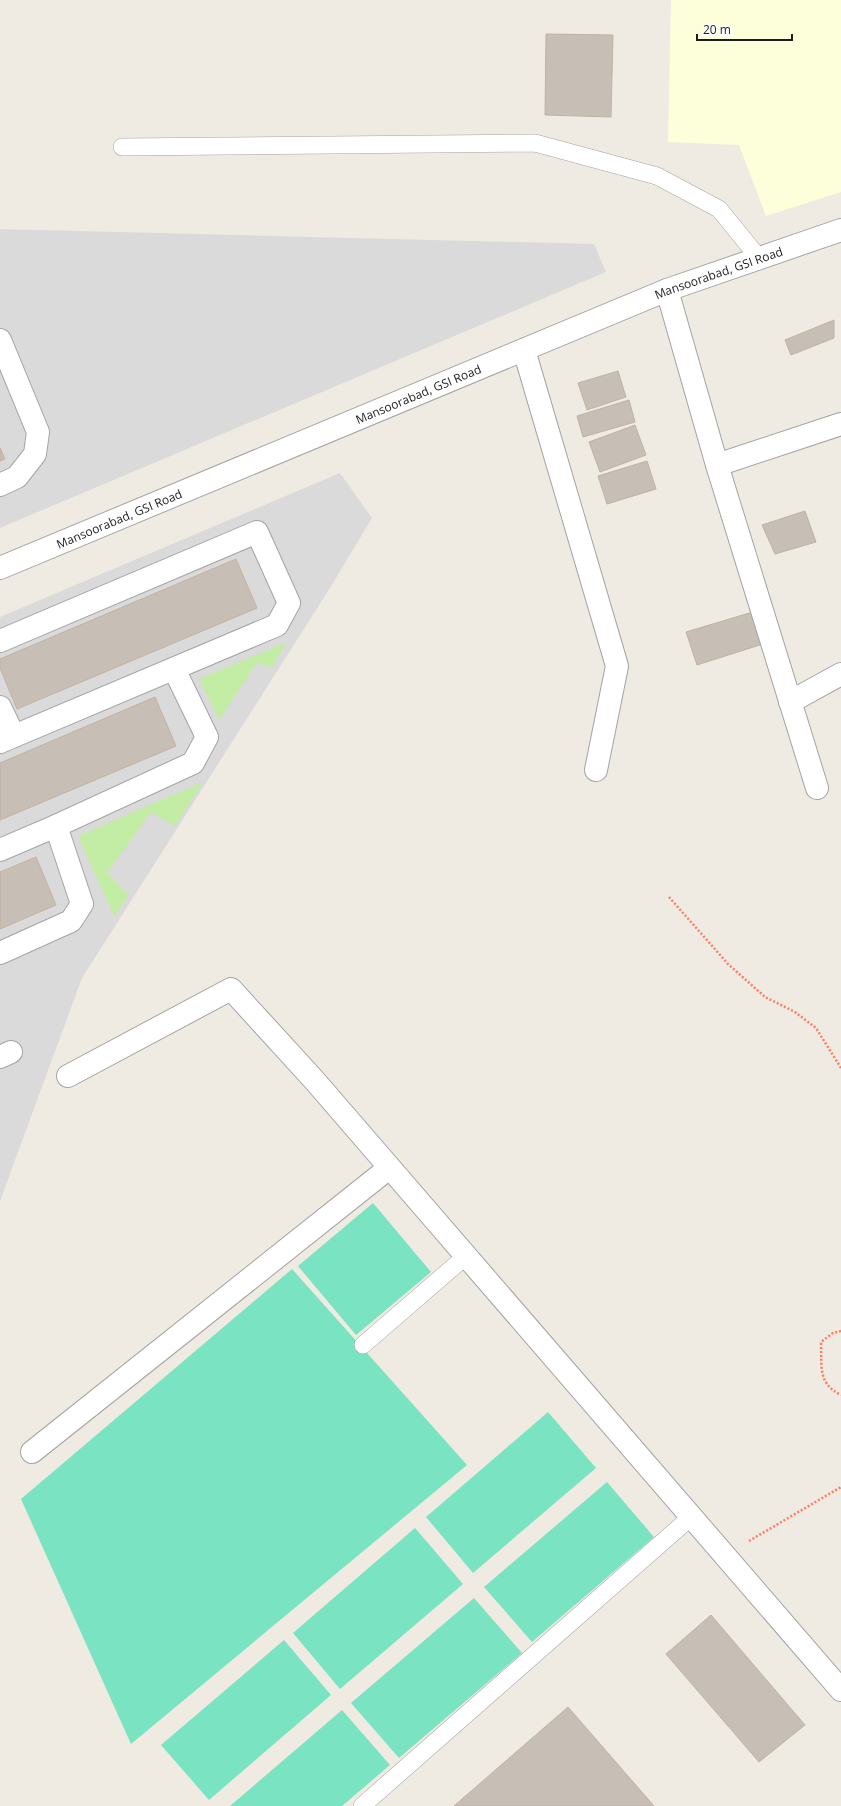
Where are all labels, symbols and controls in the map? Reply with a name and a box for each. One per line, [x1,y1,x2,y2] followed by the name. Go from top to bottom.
[697,16,792,42] scale bar
[703,21,731,38] text: 20 m
[652,242,785,303] street label: Mansoorabad, GSI Road
[353,360,484,427] street label: Mansoorabad, GSI Road
[54,485,184,552] street label: Mansoorabad, GSI Road

